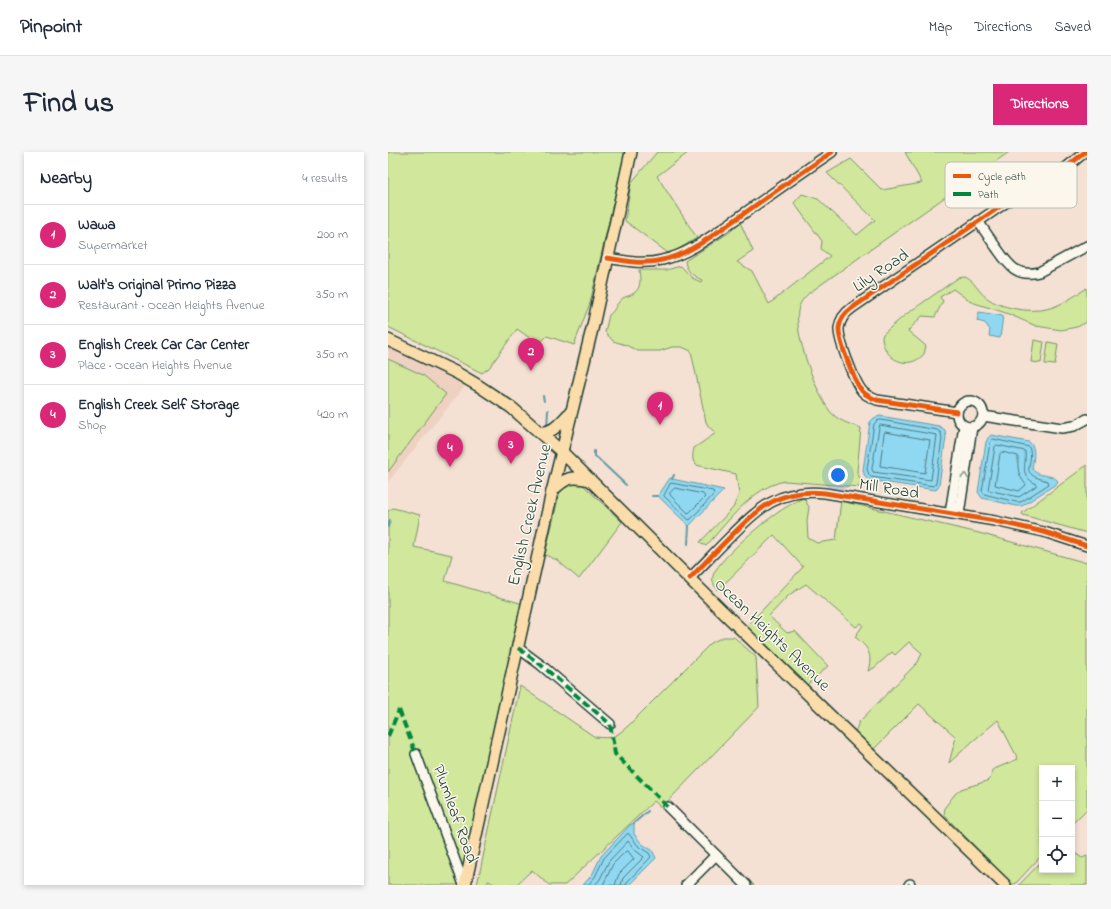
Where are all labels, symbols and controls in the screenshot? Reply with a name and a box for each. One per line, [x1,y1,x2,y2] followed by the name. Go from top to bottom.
[20,14,82,41] text: Pinpoint
[929,17,952,38] text: Map
[974,17,1032,38] text: Directions
[1054,17,1091,38] text: Saved
[24,84,114,125] text: Find us
[993,84,1087,125] button: Directions
[945,162,1077,208] legend
[40,166,92,191] text: Nearby
[302,169,348,188] text: 4 results
[978,169,1026,186] text: Cycle path
[978,187,999,203] text: Path
[78,214,116,236] text: Wawa
[51,225,55,244] text: 1
[317,225,348,244] text: 200 m
[78,236,148,255] text: Supermarket
[848,243,915,300] street label: Lily Road
[78,274,236,296] text: Walt's Original Primo Pizza
[50,285,56,304] text: 2
[316,285,348,304] text: 350 m
[78,296,265,315] text: Restaurant · Ocean Heights Avenue
[78,334,249,356] text: English Creek Car Car Center
[518,338,544,371] pin: 2
[50,345,56,364] text: 3
[316,345,348,364] text: 350 m
[78,356,232,375] text: Place · Ocean Heights Avenue
[647,392,673,425] pin: 1
[78,394,239,416] text: English Creek Self Storage
[50,405,56,424] text: 4
[317,405,348,424] text: 420 m
[78,416,106,435] text: Shop
[498,431,524,464] pin: 3
[437,434,463,467] pin: 4
[502,441,561,589] street label: English Creek Avenue
[828,465,848,485] your location
[857,472,921,506] street label: Mill Road
[960,472,969,479] one-way arrow
[707,573,836,699] street label: Ocean Heights Avenue
[426,761,485,867] street label: Plumleaf Road
[1039,765,1075,873] map controls
[1039,765,1075,801] button: +
[1039,801,1075,837] button: −
[1039,837,1075,873] button: locate

